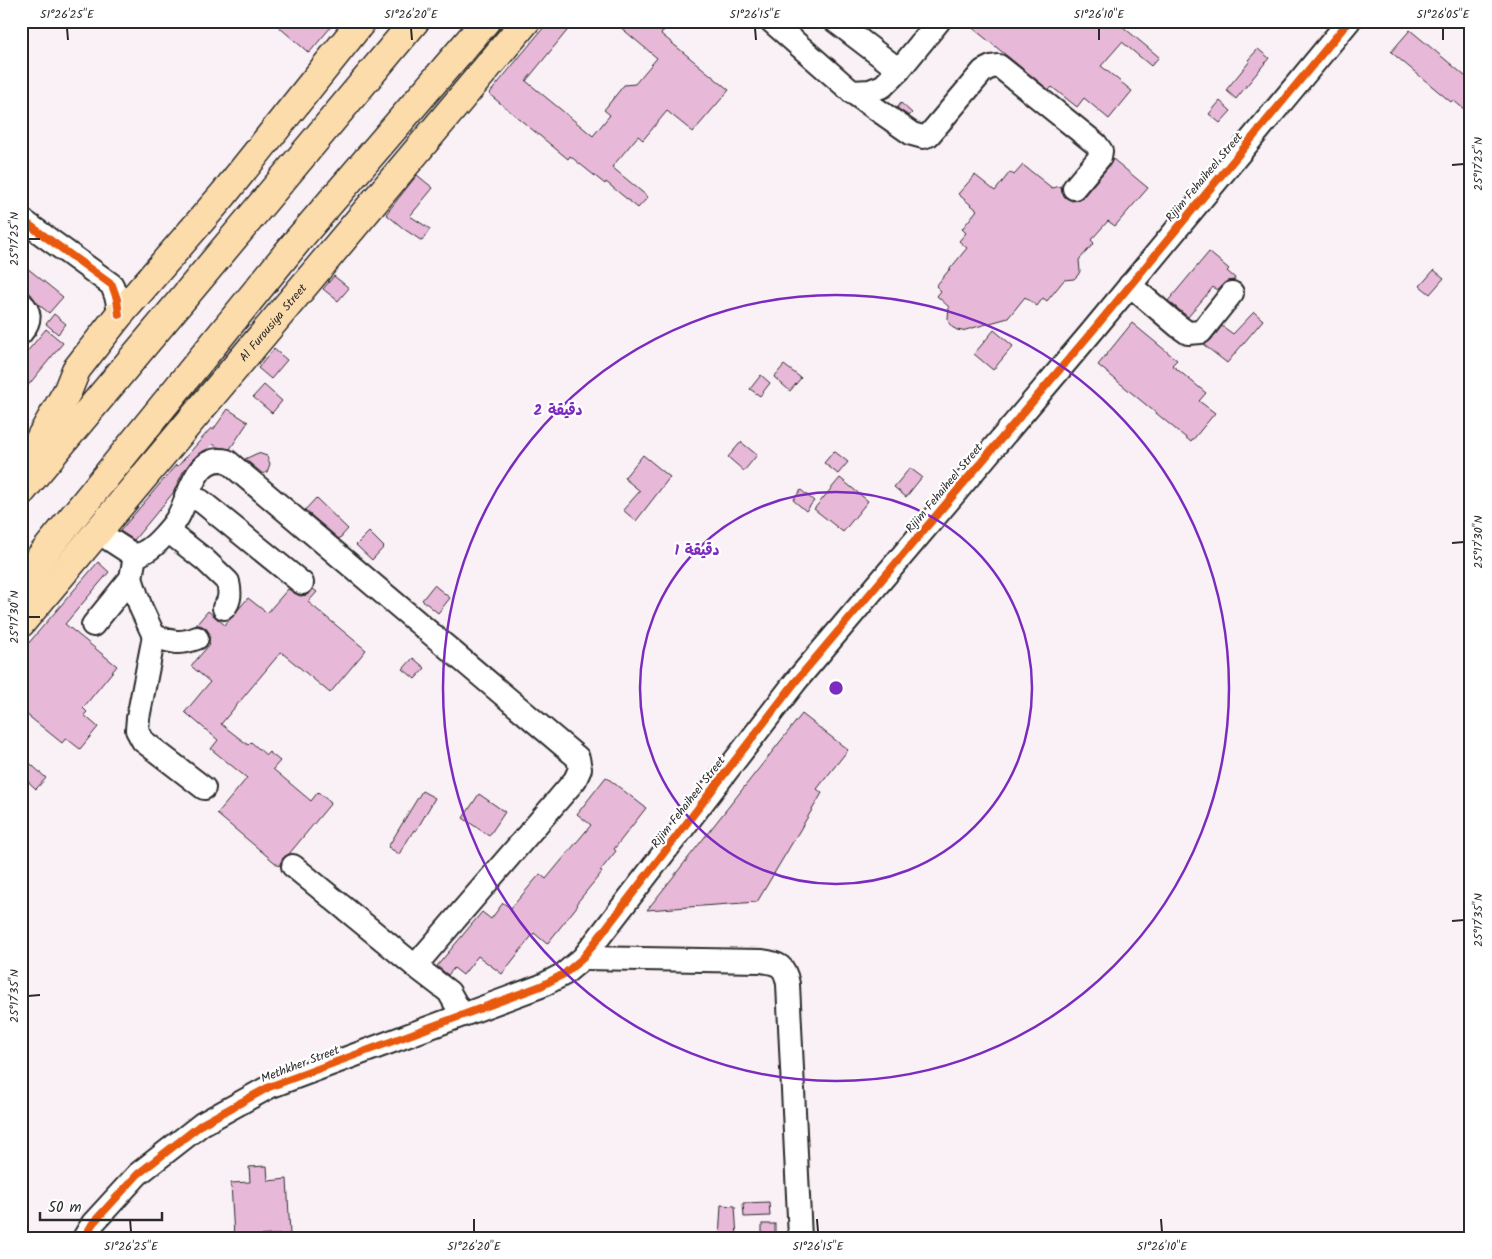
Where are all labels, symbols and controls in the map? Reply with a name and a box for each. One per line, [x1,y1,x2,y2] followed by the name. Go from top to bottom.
[40,5,95,24] text: 51°26'25"E
[384,5,439,24] text: 51°26'20"E
[730,5,781,24] text: 51°26'15"E
[1074,5,1125,24] text: 51°26'10"E
[1416,5,1471,24] text: 51°26'05"E
[1161,128,1248,226] street label: Rijim Fehaiheel Street
[1469,137,1488,191] text: 25°17'25"N
[5,212,24,266] text: 25°17'25"N
[235,280,312,366] street label: Al Furousiya Street
[533,399,583,423] text: 2 دقيقة
[901,439,988,537] street label: Rijim Fehaiheel Street
[1469,515,1488,569] text: 25°17'30"N
[675,539,720,563] text: 1 دقيقة
[5,590,24,644] text: 25°17'30"N
[827,679,845,697] centre of rings
[646,752,731,852] street label: Rijim Fehaiheel Street
[1469,893,1488,947] text: 25°17'35"N
[5,969,24,1023] text: 25°17'35"N
[258,1041,342,1088] street label: Methkher Street
[40,1189,162,1221] scale bar
[48,1196,82,1220] text: 50 m
[104,1237,159,1256] text: 51°26'25"E
[447,1237,502,1256] text: 51°26'20"E
[793,1237,844,1256] text: 51°26'15"E
[1137,1237,1188,1256] text: 51°26'10"E

